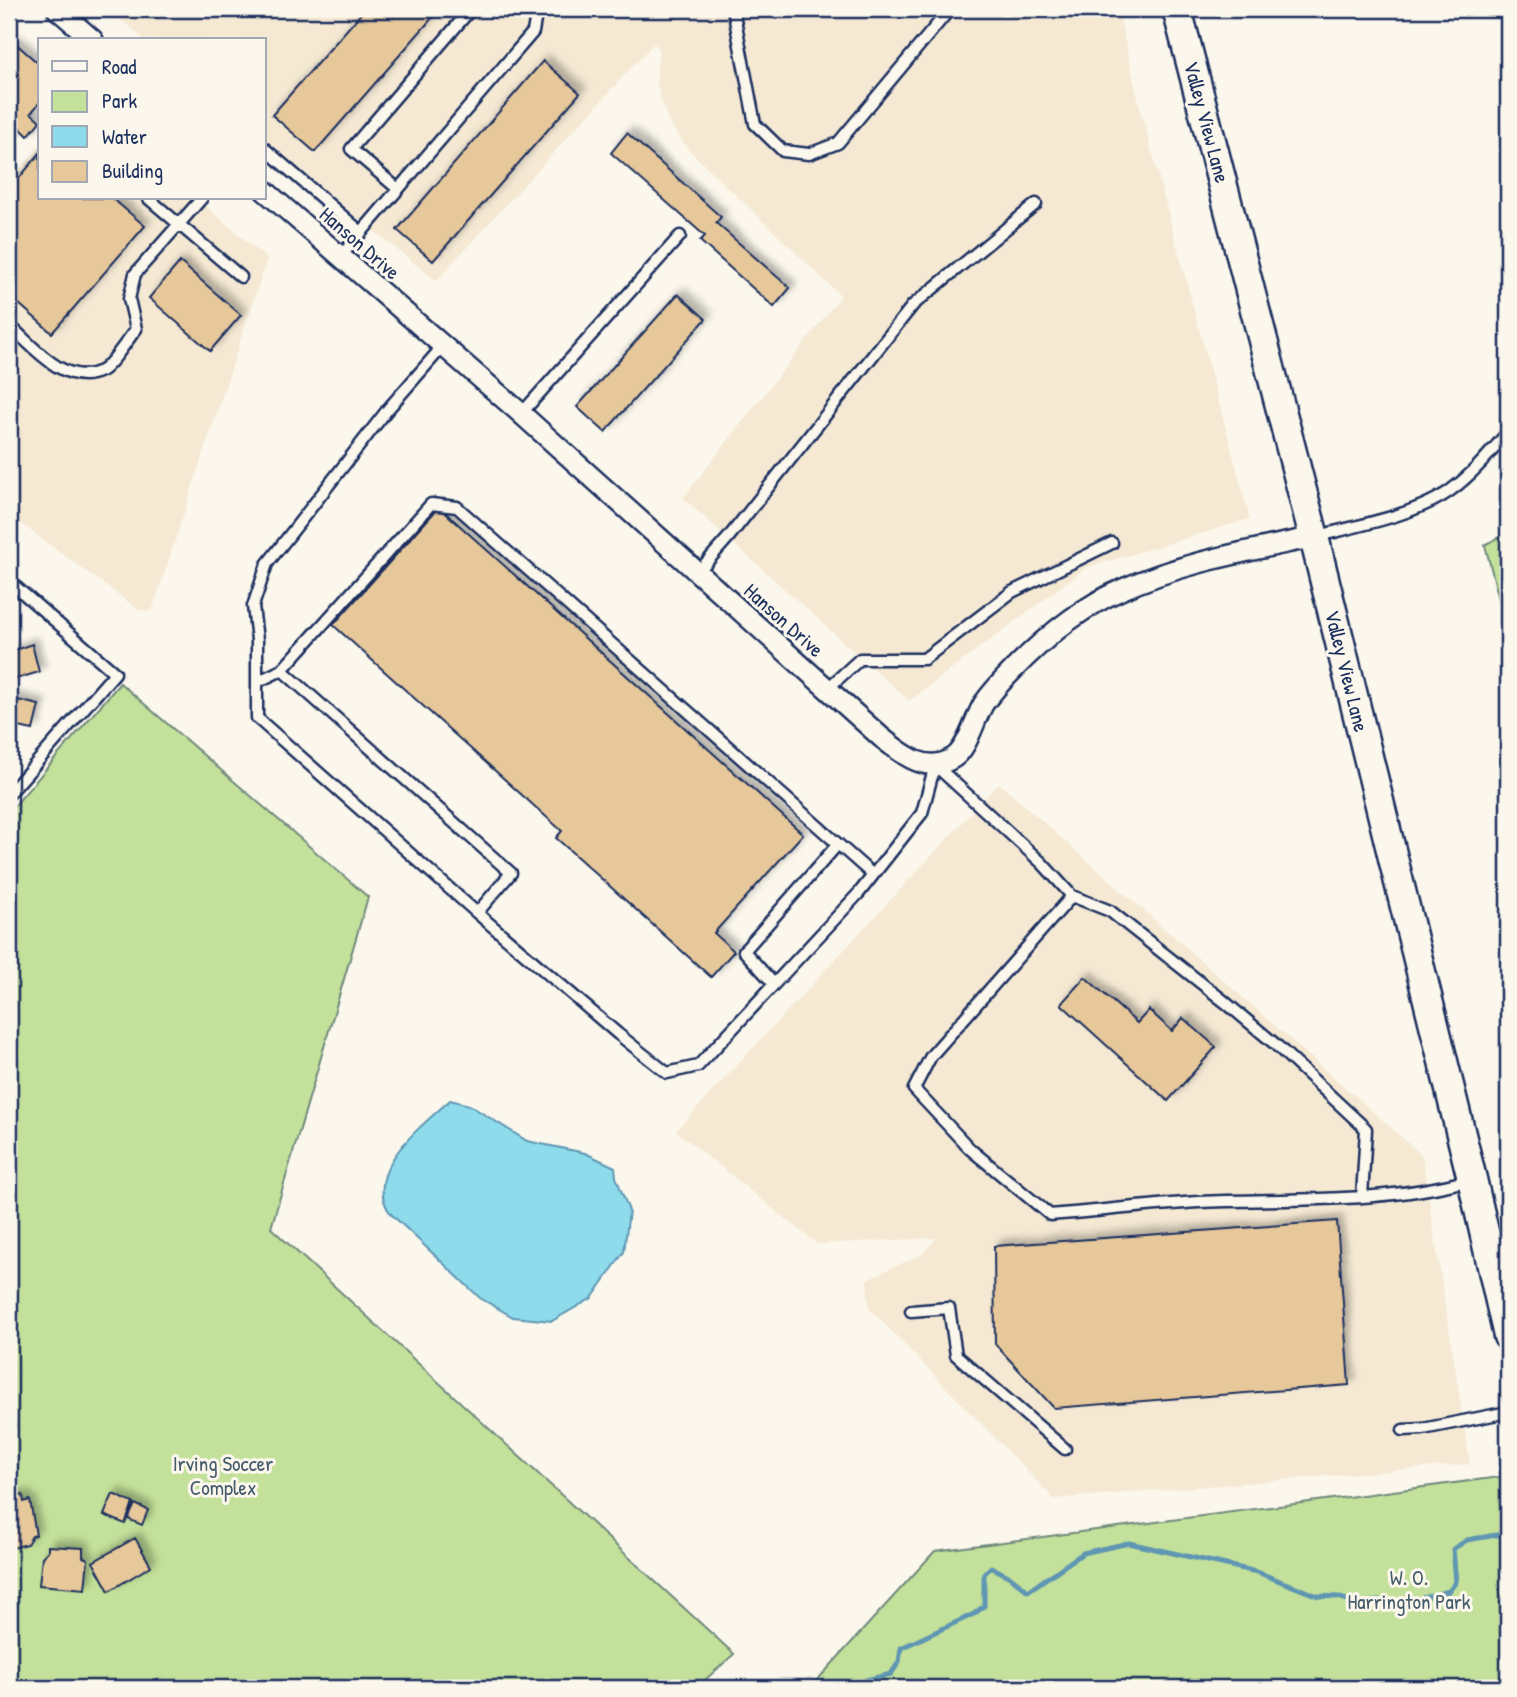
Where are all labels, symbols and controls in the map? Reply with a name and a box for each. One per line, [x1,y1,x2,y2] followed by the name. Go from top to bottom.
[38,38,266,200] legend
[102,52,136,81] text: Road
[1177,58,1237,186] street label: Valley View Lane
[102,86,137,115] text: Park
[102,122,147,151] text: Water
[102,156,163,185] text: Building
[314,200,406,286] street label: Hanson Drive
[738,576,830,664] street label: Hanson Drive
[1318,607,1376,735] street label: Valley View Lane
[173,1449,273,1502] park label: Irving Soccer Complex
[1348,1563,1471,1616] park label: W. O. Harrington Park

